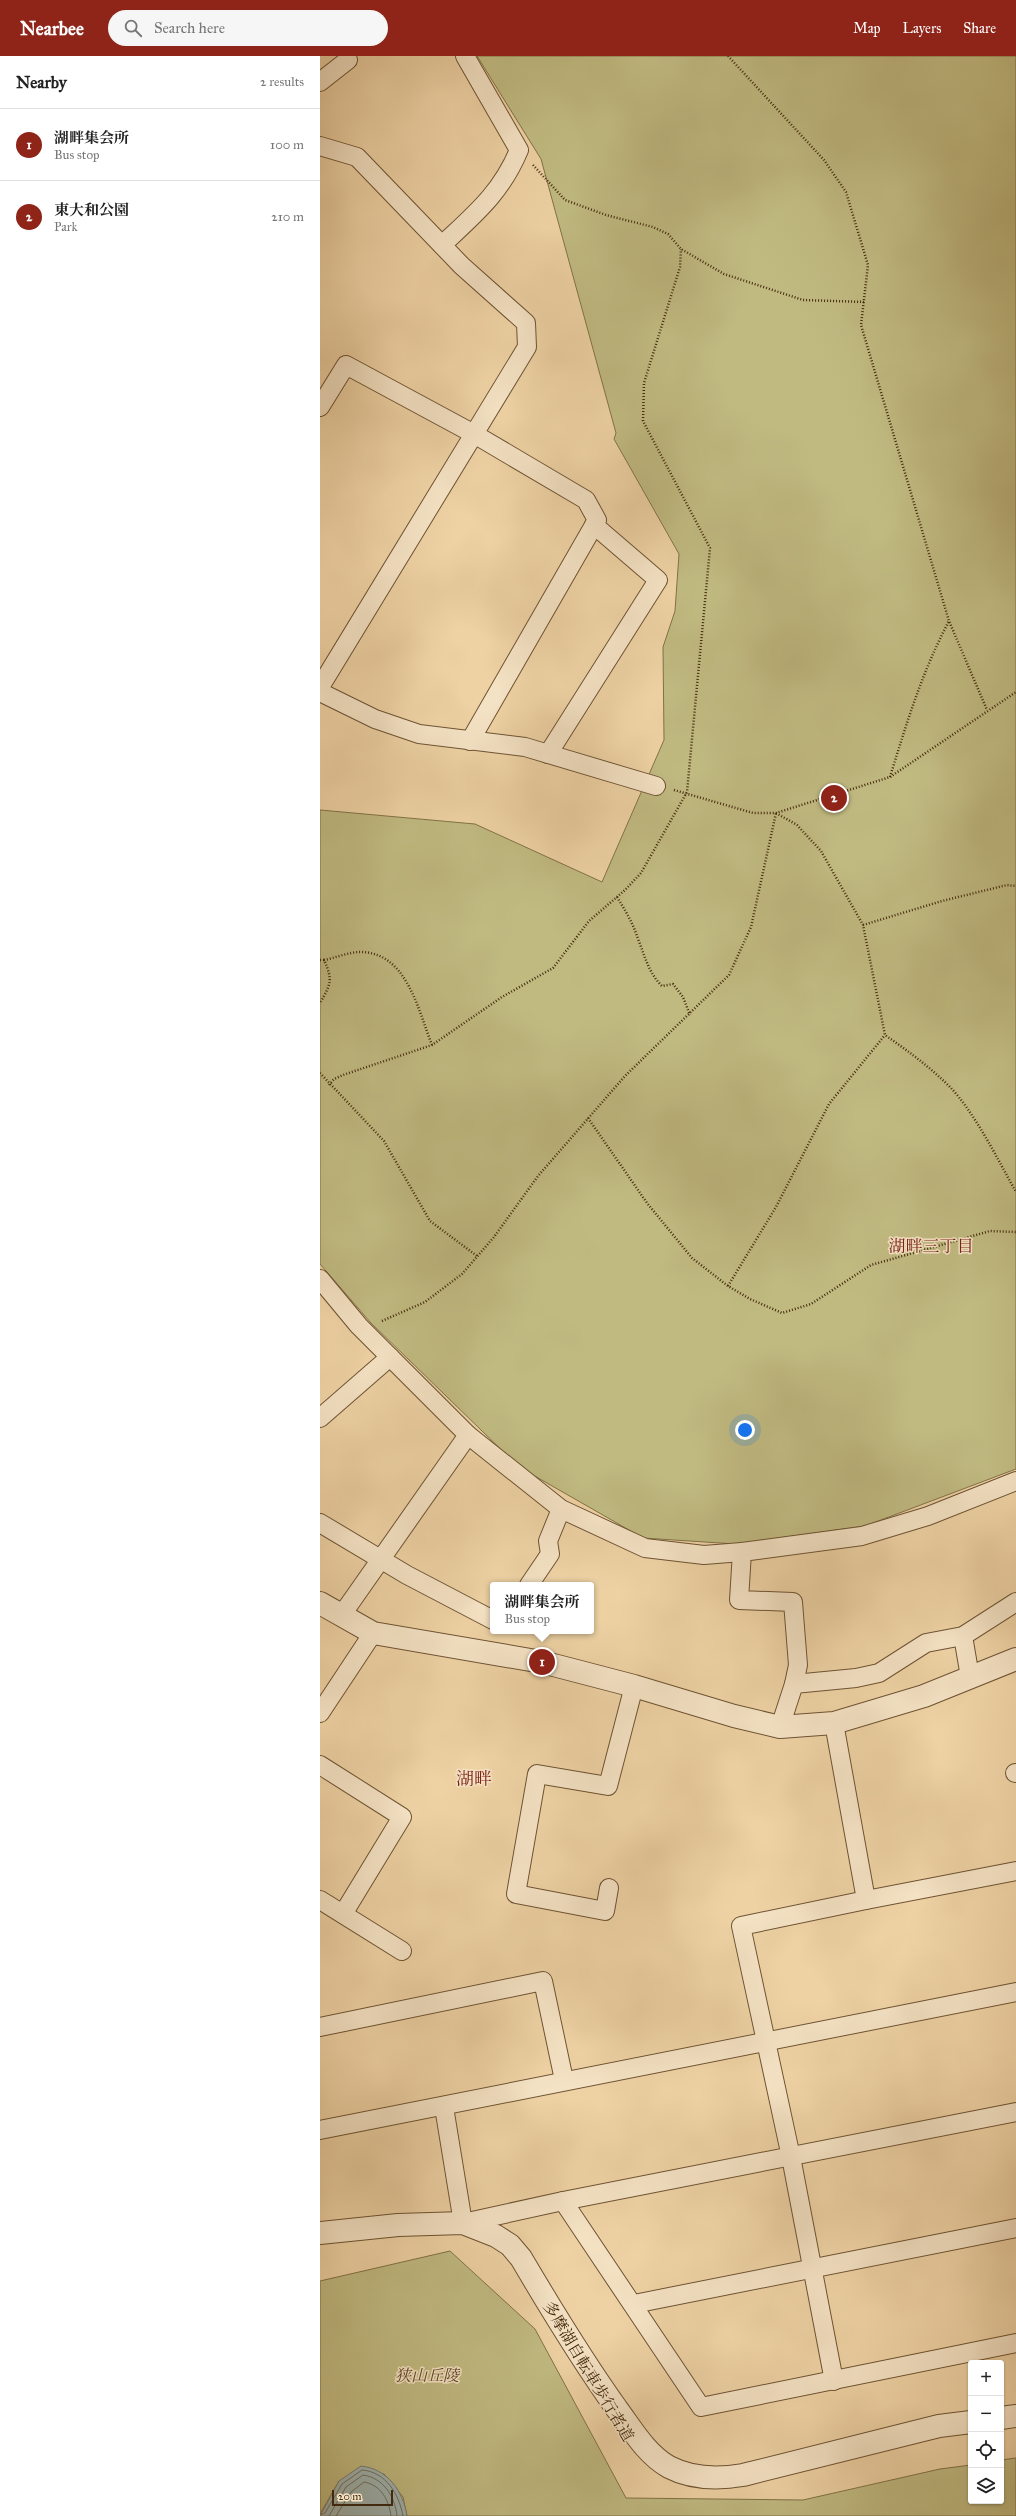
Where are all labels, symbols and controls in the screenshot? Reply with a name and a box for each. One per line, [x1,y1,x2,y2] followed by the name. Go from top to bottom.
[108,10,388,46] search box
[20,17,84,40] text: Nearbee
[122,17,144,39] icon: search
[154,19,225,37] text: Search here
[853,20,881,37] text: Map
[903,20,941,37] text: Layers
[963,20,996,37] text: Share
[16,72,67,93] text: Nearby
[260,74,304,90] text: 2 results
[54,129,129,147] text: 湖畔集会所
[26,137,32,153] text: 1
[270,137,304,153] text: 100 m
[54,147,100,163] text: Bus stop
[54,201,129,219] text: 東大和公園
[26,209,32,225] text: 2
[271,209,304,225] text: 210 m
[54,219,78,235] text: Park
[821,783,847,813] pin: 2
[889,1236,974,1257] district label: 湖畔三丁目
[735,1420,755,1440] your location
[490,1582,594,1634] popup
[504,1593,580,1611] text: 湖畔集会所
[504,1611,550,1627] text: Bus stop
[529,1647,555,1677] pin: 1
[456,1768,492,1790] district label: 湖畔
[539,2298,638,2445] street label: 多摩湖自転車歩行者道
[968,2360,1004,2504] map controls
[968,2360,1004,2396] button: +
[395,2366,461,2385] park label: 狭山丘陵
[968,2396,1004,2432] button: −
[968,2432,1004,2468] button: locate
[968,2468,1004,2504] button: layers
[332,2488,393,2507] scale bar
[338,2490,361,2503] text: 20 m

